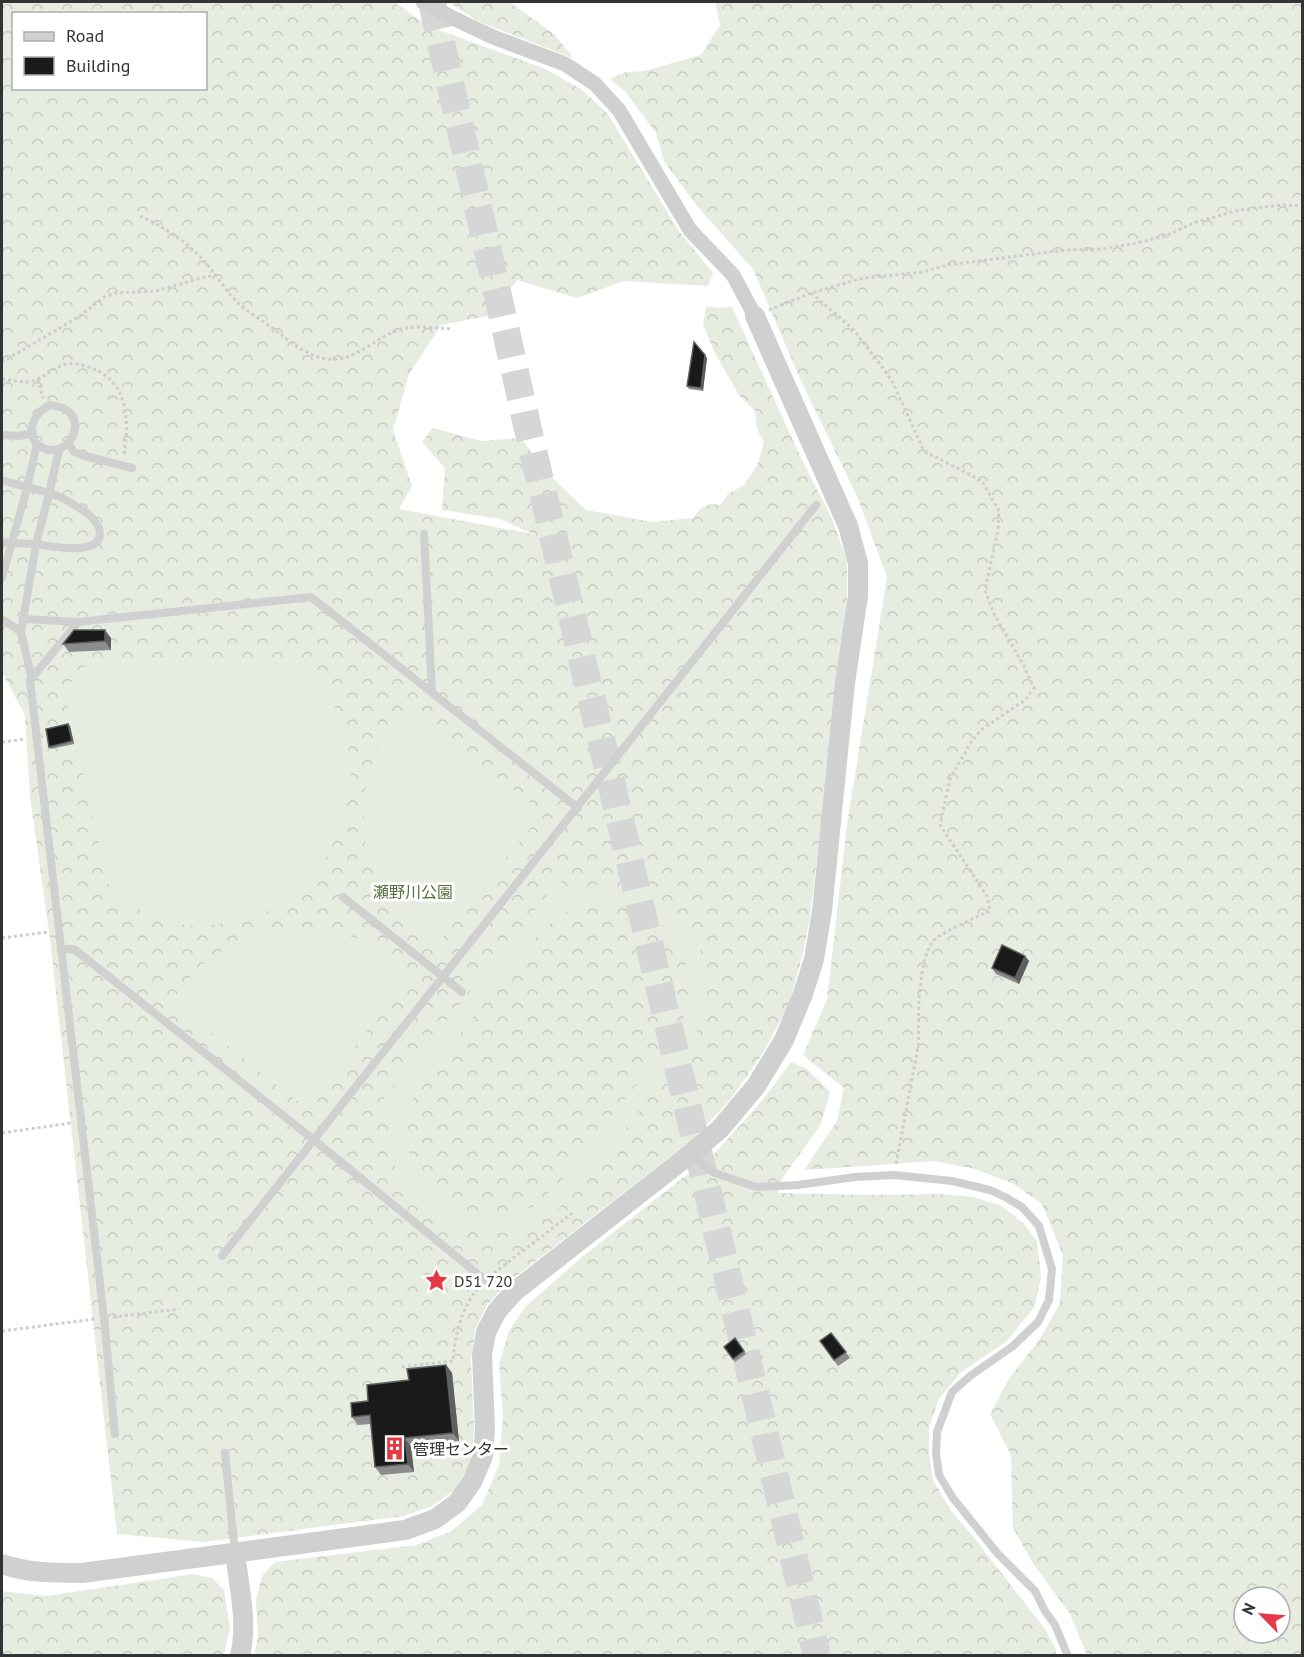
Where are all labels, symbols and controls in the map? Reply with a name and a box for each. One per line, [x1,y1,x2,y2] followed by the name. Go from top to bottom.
[12,12,207,90] legend
[66,24,104,47] text: Road
[66,54,130,77] text: Building
[373,882,453,902] park label: 瀬野川公園
[423,1268,449,1294] place icon: D51 720
[454,1271,513,1291] place label: D51 720
[382,1436,408,1462] building icon: 管理センター
[413,1439,509,1459] place label: 管理センター
[1232,1585,1292,1645] north arrow
[1237,1600,1260,1618] text: N

